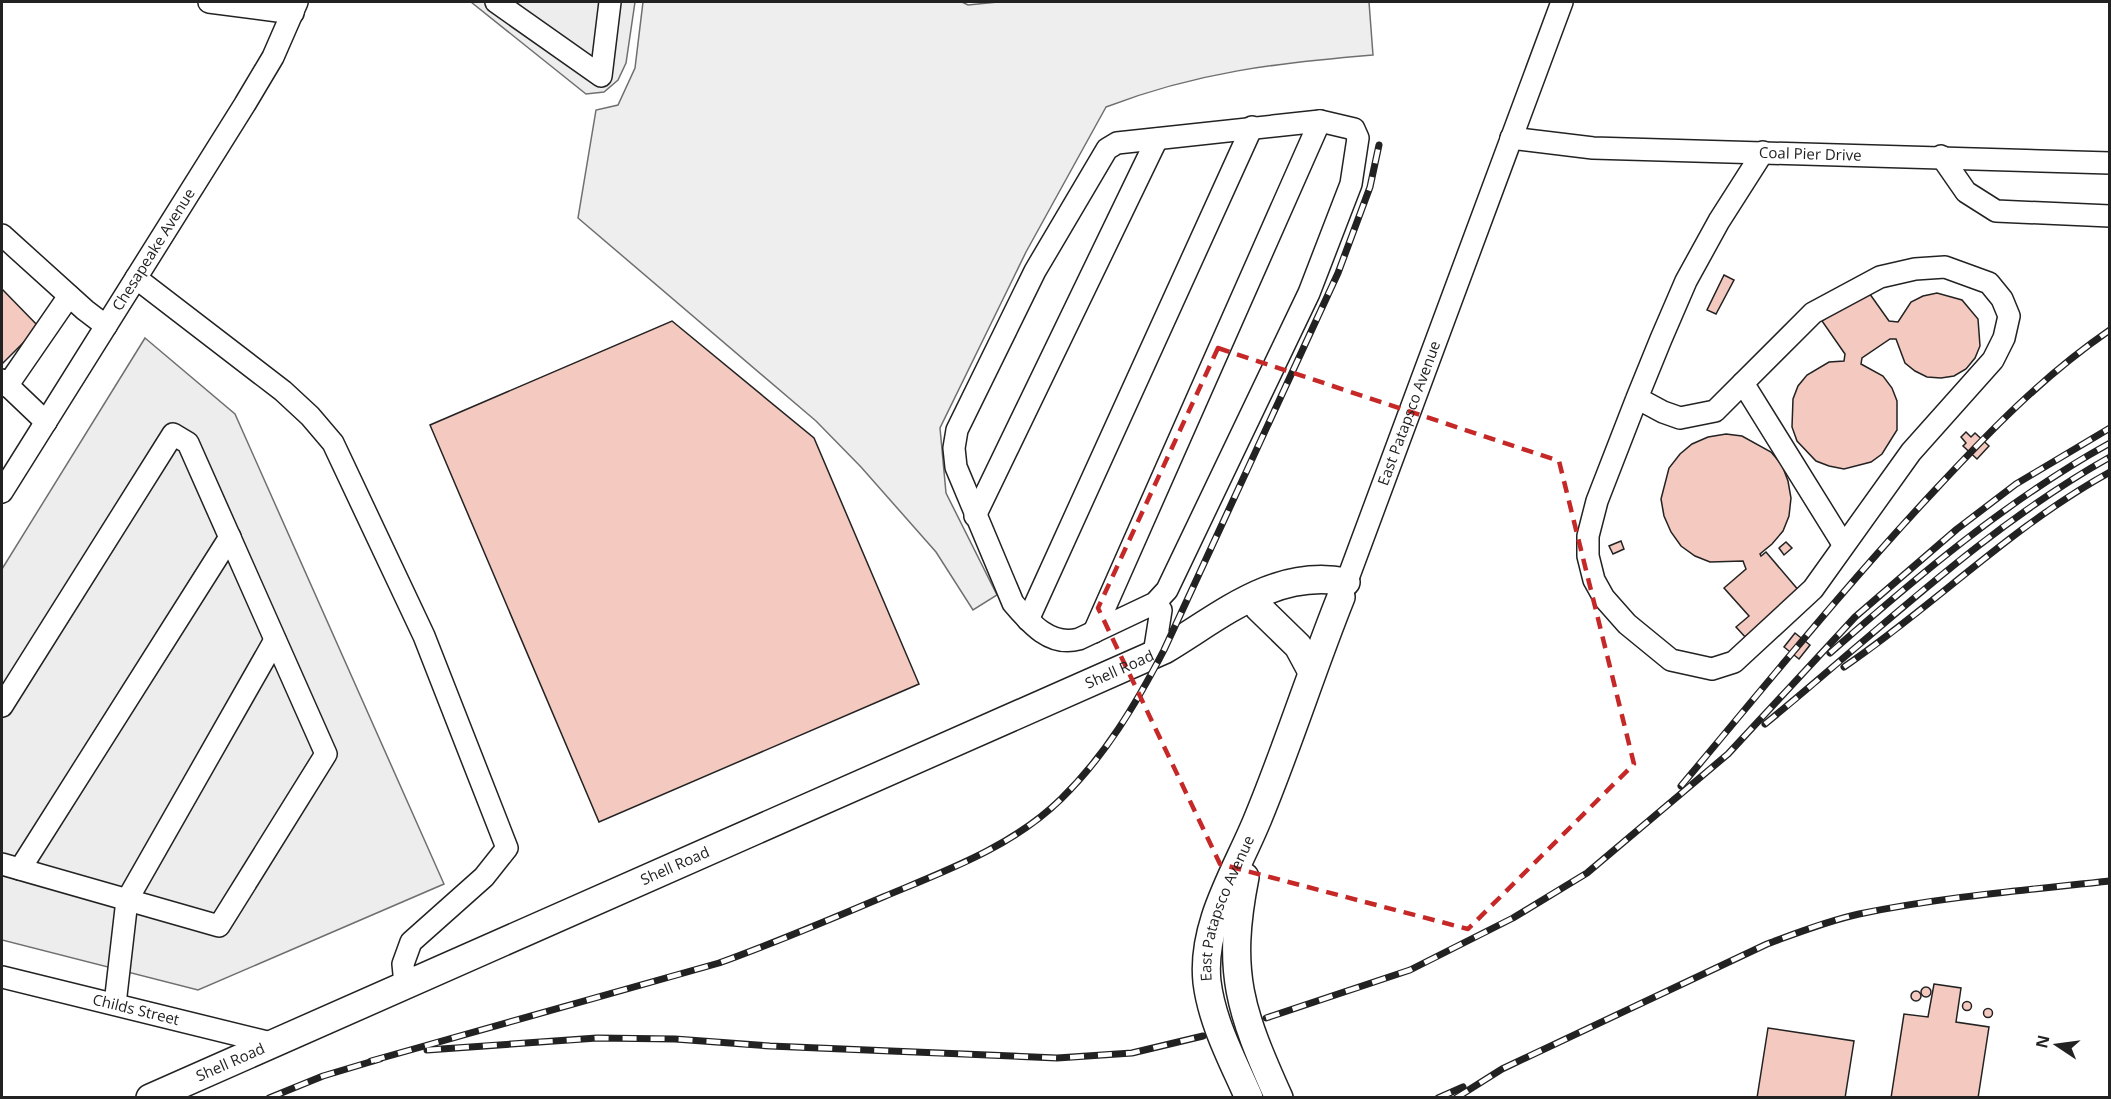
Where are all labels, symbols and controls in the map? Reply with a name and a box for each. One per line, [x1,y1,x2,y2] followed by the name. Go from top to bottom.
[1759,142,1862,165] street label: Coal Pier Drive
[107,184,199,314] street label: Chesapeake Avenue
[1372,338,1444,488] street label: East Patapsco Avenue
[1082,645,1157,693] street label: Shell Road
[1195,832,1258,982] street label: East Patapsco Avenue
[637,841,712,889] street label: Shell Road
[91,989,182,1029] street label: Childs Street
[2027,1015,2087,1075] north arrow
[2030,1033,2055,1050] text: N
[193,1038,268,1085] street label: Shell Road

